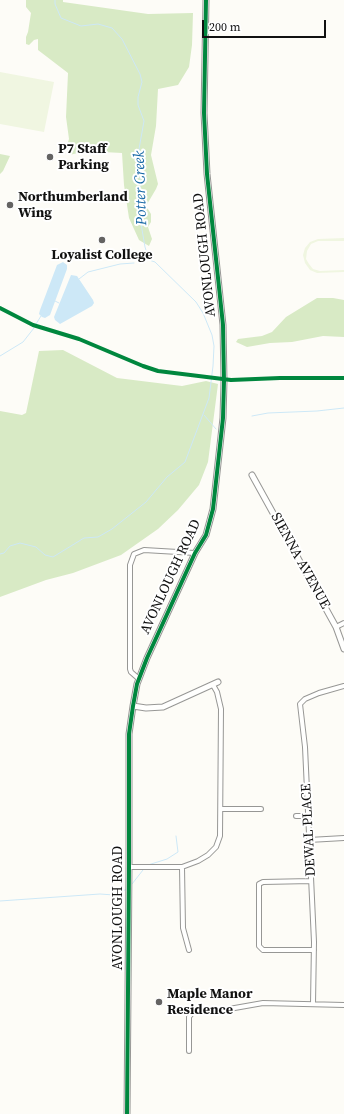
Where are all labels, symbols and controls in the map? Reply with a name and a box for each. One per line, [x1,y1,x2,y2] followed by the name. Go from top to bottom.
[204,12,328,38] scale bar
[209,19,241,35] text: 200 m
[58,141,109,174] place label: P7 Staff Parking
[131,150,151,226] water label: Potter Creek
[45,152,55,162] marker: P7 Staff Parking
[18,189,128,222] place label: Northumberland Wing
[190,192,220,318] street label: AVONLOUGH ROAD
[5,200,15,210] marker: Northumberland Wing
[97,235,107,245] marker: Loyalist College
[51,247,153,263] place label: Loyalist College
[267,510,333,612] street label: SIENNA AVENUE
[137,517,205,637] street label: AVONLOUGH ROAD
[298,783,320,877] street label: DEWAL PLACE
[110,846,126,970] street label: AVONLOUGH ROAD
[167,986,252,1018] place label: Maple Manor Residence
[154,997,164,1007] marker: Maple Manor Residence

